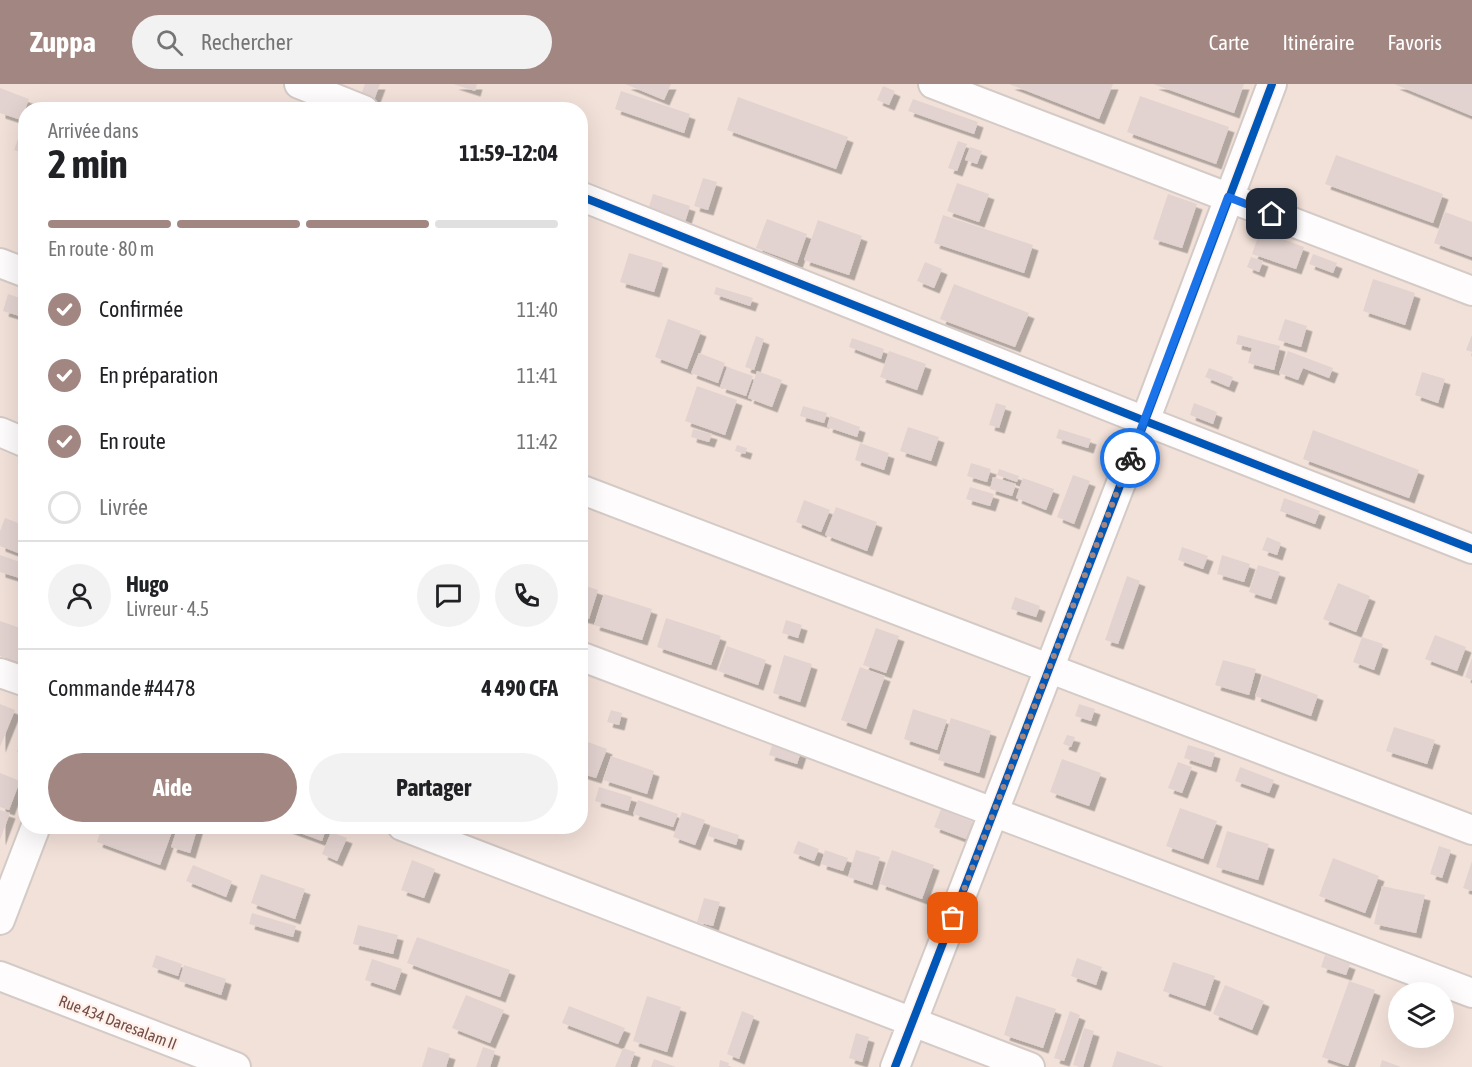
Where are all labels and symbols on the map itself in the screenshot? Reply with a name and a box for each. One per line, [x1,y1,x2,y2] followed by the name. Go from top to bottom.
[1246,188,1297,239] pin
[1100,428,1160,488] courier
[927,892,978,943] pin
[56,991,180,1053] street label: Rue 434 Daresalam II

